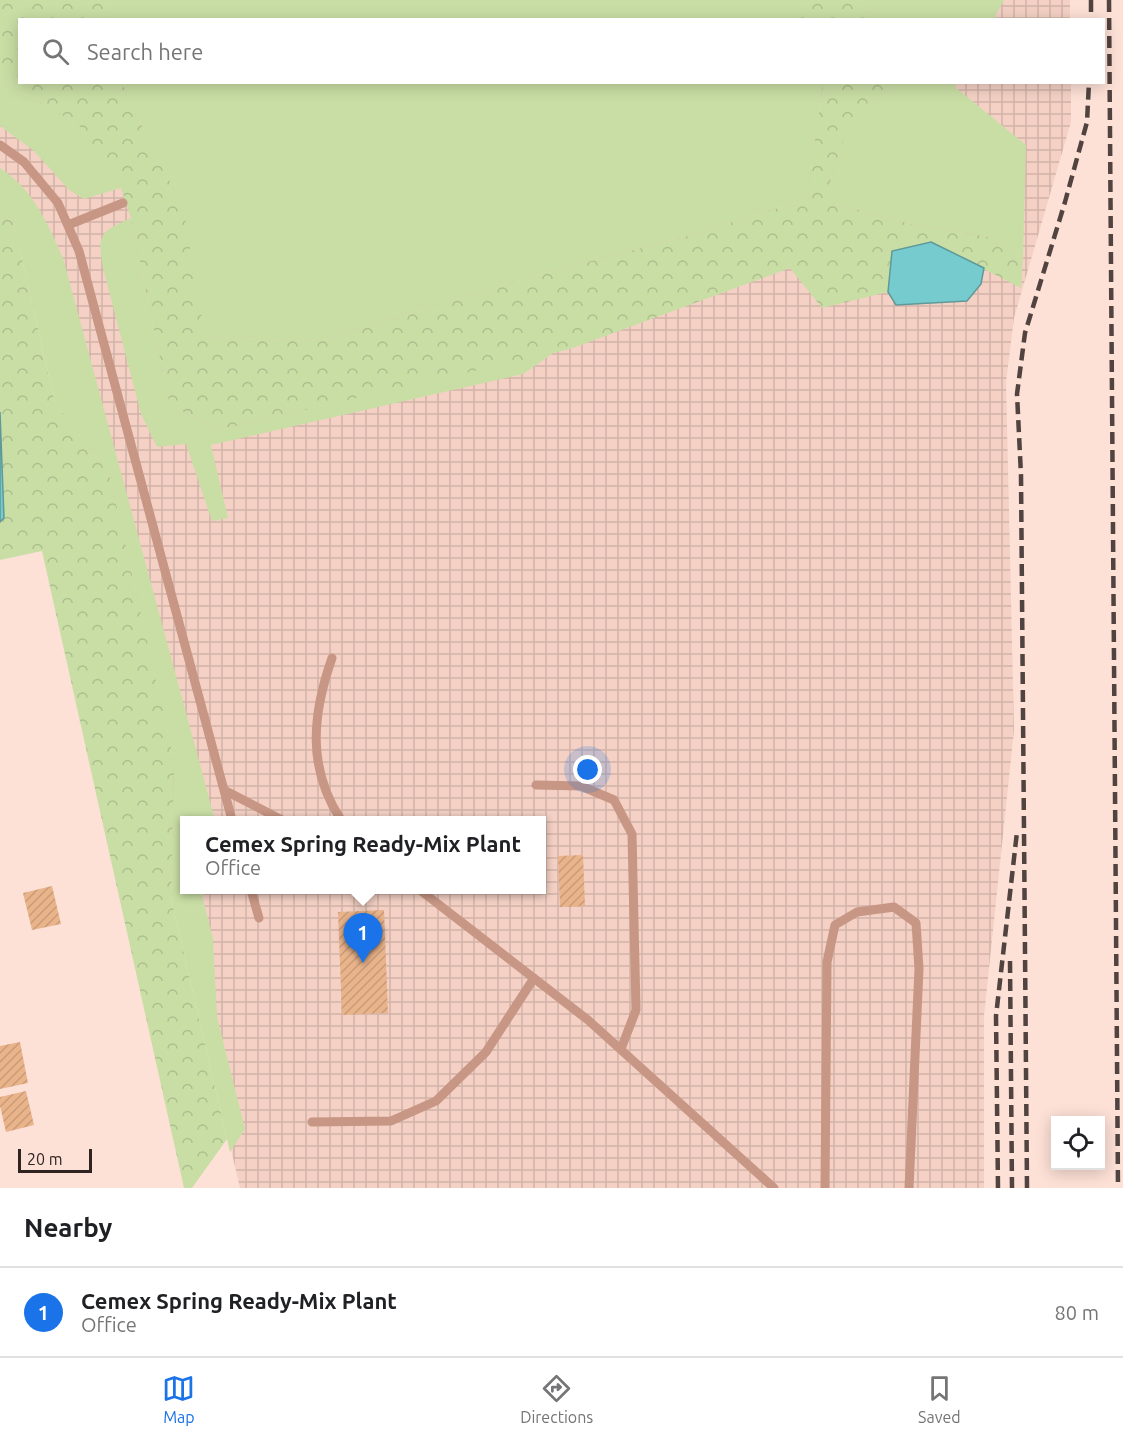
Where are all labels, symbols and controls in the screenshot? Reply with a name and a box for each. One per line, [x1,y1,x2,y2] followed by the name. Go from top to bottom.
[18,18,1105,84] search box
[39,35,72,68] icon: search
[87,39,203,64] text: Search here
[573,755,602,784] your location
[180,816,546,894] popup
[205,831,521,856] text: Cemex Spring Ready-Mix Plant
[205,856,261,879] text: Office
[344,914,382,963] pin: 1
[1051,1116,1105,1170] map controls
[1051,1116,1105,1170] button: locate
[18,1146,92,1174] scale bar
[27,1150,63,1168] text: 20 m
[24,1213,112,1242] text: Nearby
[81,1288,397,1313] text: Cemex Spring Ready-Mix Plant
[38,1301,49,1324] text: 1
[1055,1301,1099,1324] text: 80 m
[81,1313,137,1336] text: Office
[162,1372,195,1426] tab: Map
[520,1372,593,1426] tab: Directions
[918,1372,961,1426] tab: Saved

